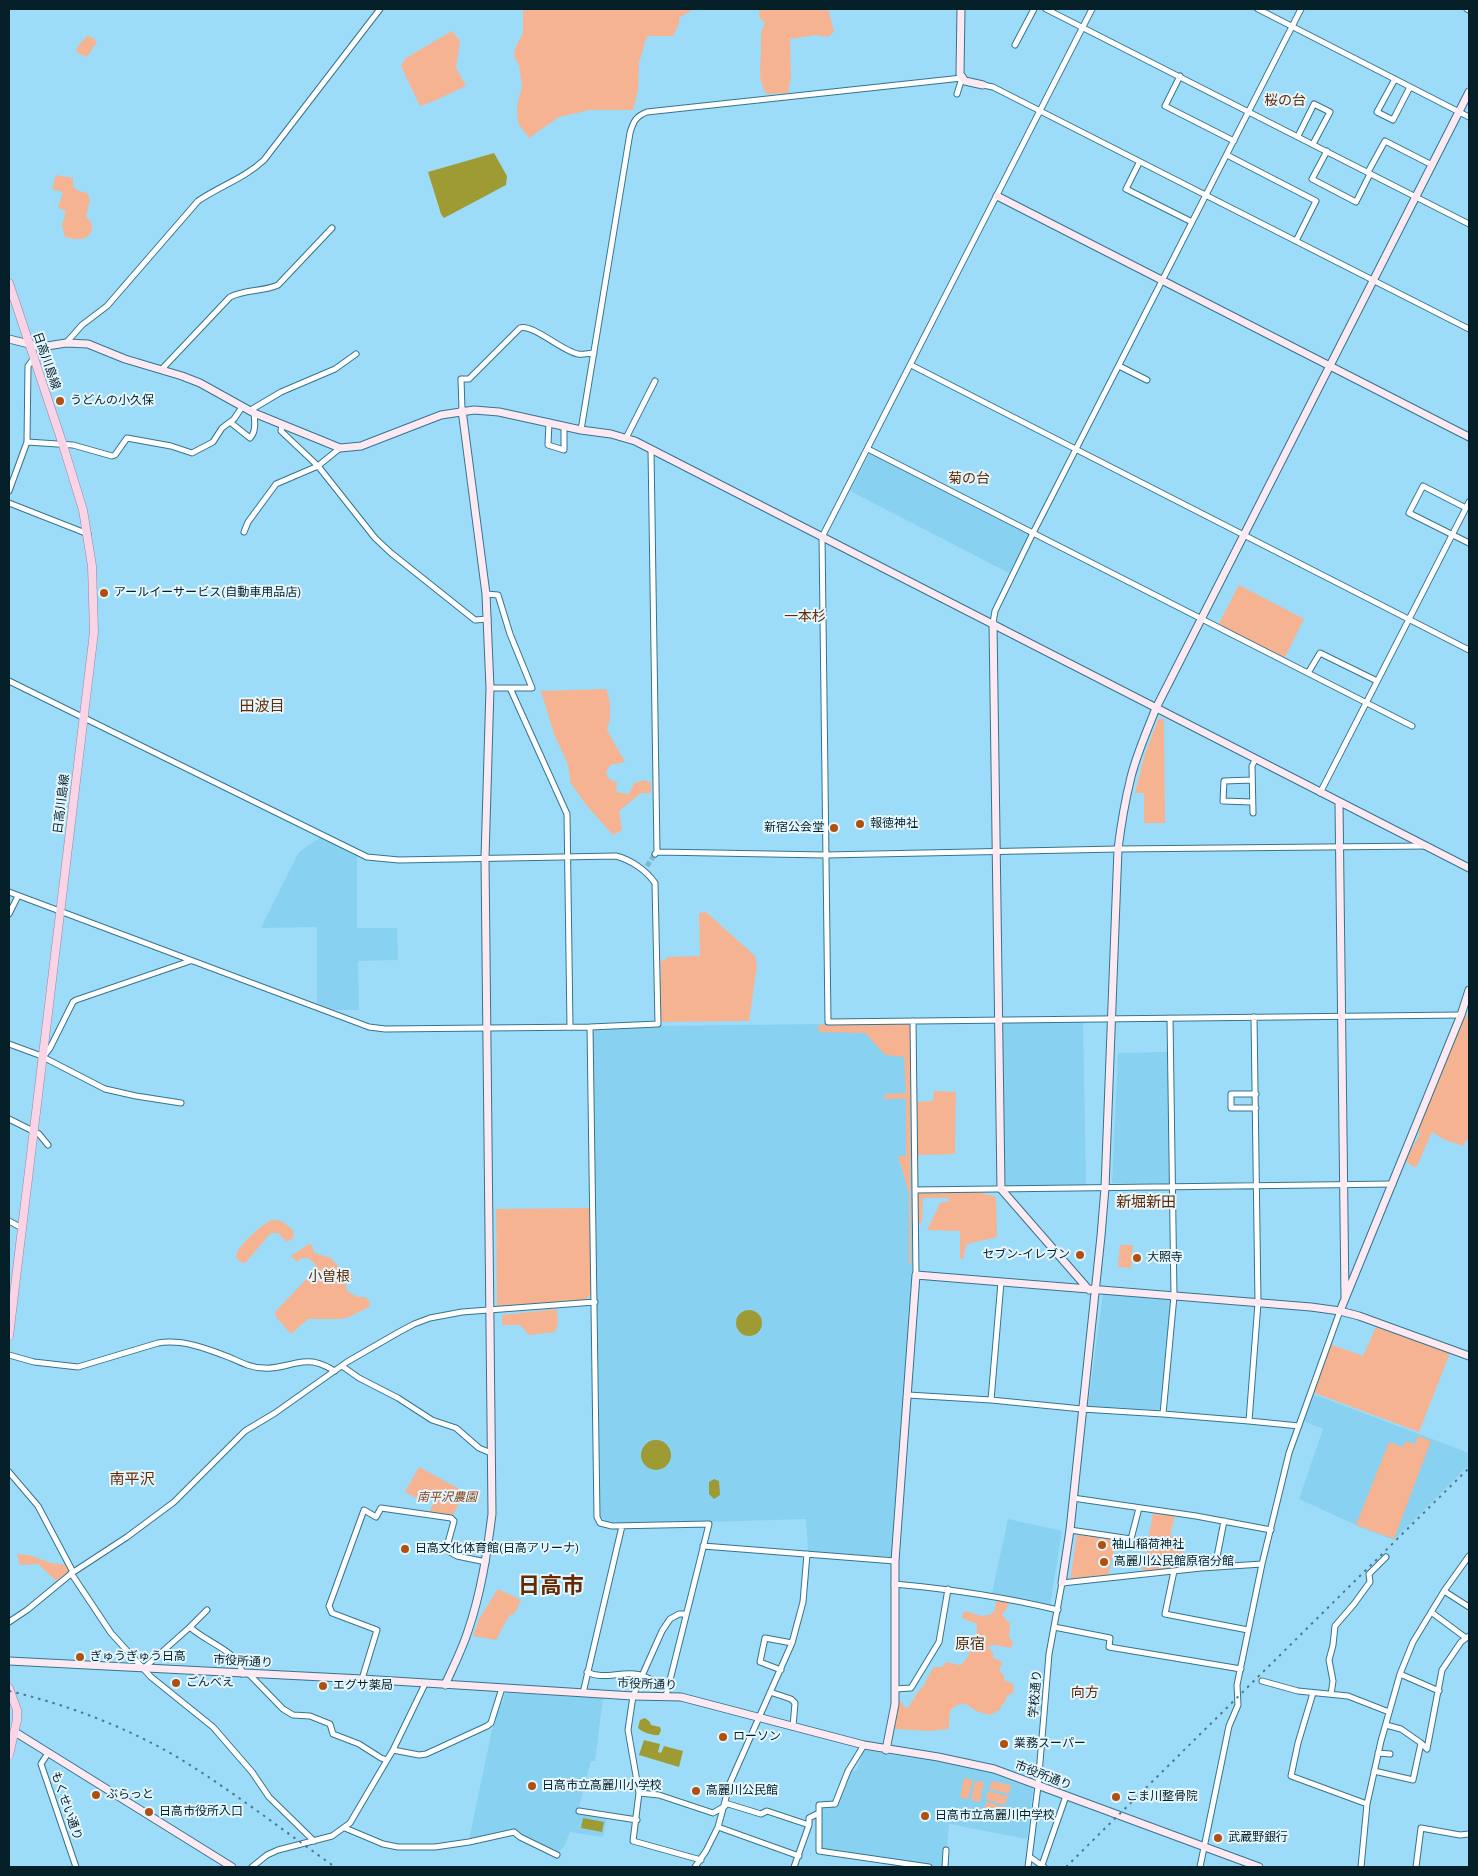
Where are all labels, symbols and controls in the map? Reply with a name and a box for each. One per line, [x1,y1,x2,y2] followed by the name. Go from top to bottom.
[1264,93,1306,109] district label: 桜の台
[29,330,63,392] street label: 日高川島線
[70,394,154,408] place label: うどんの小久保
[54,395,66,407] marker: うどんの小久保
[948,471,990,487] district label: 菊の台
[114,586,301,600] place label: アールイーサービス(自動車用品店)
[98,587,110,599] marker: アールイーサービス(自動車用品店)
[784,609,826,625] district label: 一本杉
[240,698,284,716] district label: 田波目
[51,773,73,835] street label: 日高川島線
[870,817,918,831] place label: 報徳神社
[854,818,866,830] marker: 報徳神社
[764,821,824,835] place label: 新宿公会堂
[828,822,840,834] marker: 新宿公会堂
[1116,1194,1176,1212] district label: 新堀新田
[982,1248,1070,1262] place label: セブン-イレブン
[1074,1249,1086,1261] marker: セブン-イレブン
[1147,1251,1183,1265] place label: 大照寺
[1131,1252,1143,1264] marker: 大照寺
[308,1269,350,1285] district label: 小曽根
[110,1471,154,1489] district label: 南平沢
[417,1491,477,1505] park label: 南平沢農園
[1112,1538,1184,1552] place label: 袖山稲荷神社
[1096,1539,1108,1551] marker: 袖山稲荷神社
[415,1542,579,1556] place label: 日高文化体育館(日高アリーナ)
[399,1543,411,1555] marker: 日高文化体育館(日高アリーナ)
[1114,1555,1234,1569] place label: 高麗川公民館原宿分館
[1098,1556,1110,1568] marker: 高麗川公民館原宿分館
[518,1574,584,1600] district label: 日高市
[955,1636,985,1654] district label: 原宿
[90,1650,186,1664] place label: ぎゅうぎゅう日高
[74,1651,86,1663] marker: ぎゅうぎゅう日高
[213,1653,273,1671] street label: 市役所通り
[1027,1669,1045,1719] street label: 学校通り
[186,1676,234,1690] place label: ごんべえ
[170,1677,182,1689] marker: ごんべえ
[617,1677,677,1693] street label: 市役所通り
[333,1679,393,1693] place label: エグサ薬局
[317,1680,329,1692] marker: エグサ薬局
[1071,1685,1099,1701] district label: 向方
[733,1730,781,1744] place label: ローソン
[717,1731,729,1743] marker: ローソン
[1014,1737,1086,1751] place label: 業務スーパー
[998,1738,1010,1750] marker: 業務スーパー
[1012,1759,1074,1793] street label: 市役所通り
[47,1770,85,1842] street label: もくせい通り
[542,1779,662,1793] place label: 日高市立高麗川小学校
[526,1780,538,1792] marker: 日高市立高麗川小学校
[706,1784,778,1798] place label: 高麗川公民館
[690,1785,702,1797] marker: 高麗川公民館
[106,1788,154,1802] place label: ぶらっと
[90,1789,102,1801] marker: ぶらっと
[1126,1790,1198,1804] place label: こま川整骨院
[1110,1791,1122,1803] marker: こま川整骨院
[159,1805,243,1819] place label: 日高市役所入口
[143,1806,155,1818] marker: 日高市役所入口
[935,1809,1055,1823] place label: 日高市立高麗川中学校
[919,1810,931,1822] marker: 日高市立高麗川中学校
[1228,1831,1288,1845] place label: 武蔵野銀行
[1212,1832,1224,1844] marker: 武蔵野銀行

